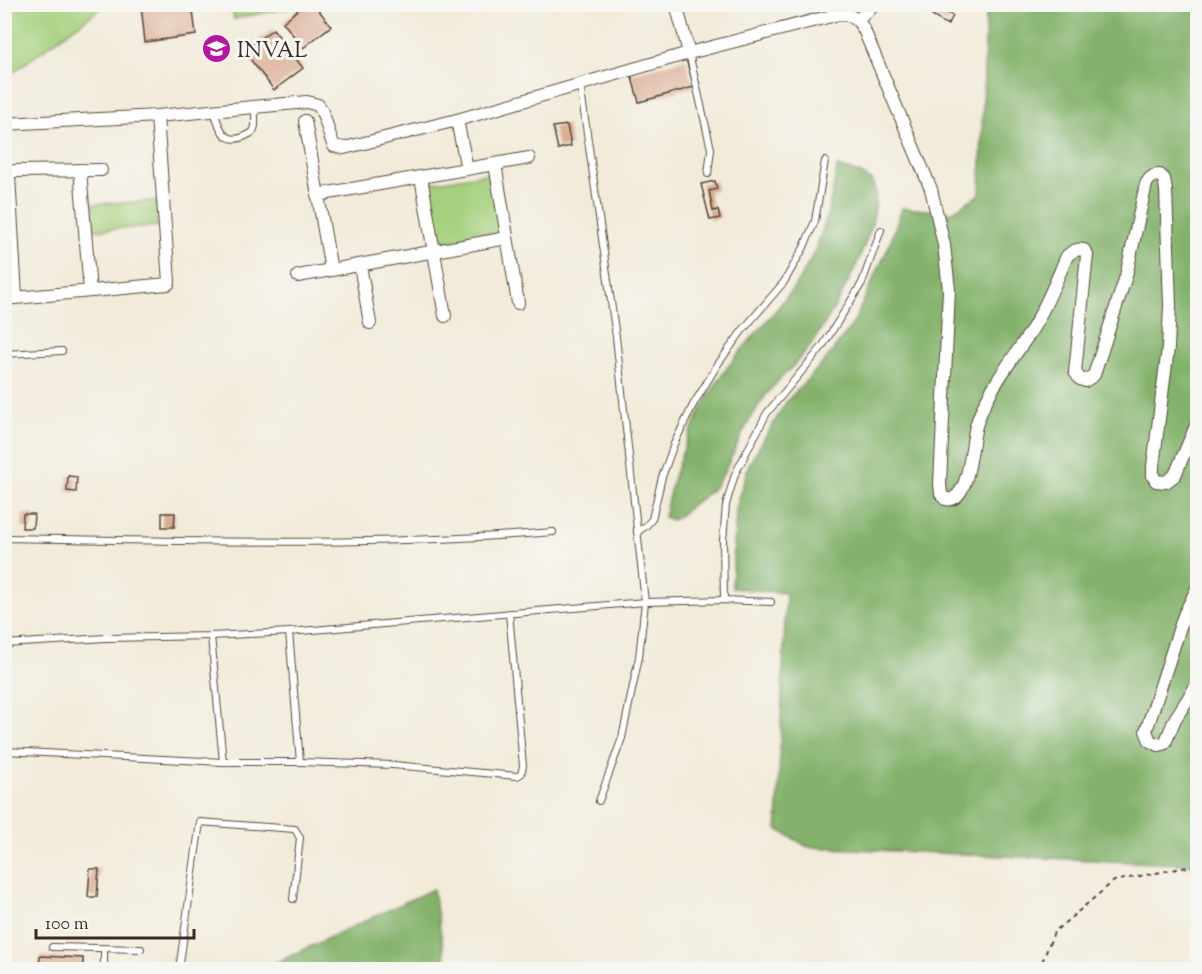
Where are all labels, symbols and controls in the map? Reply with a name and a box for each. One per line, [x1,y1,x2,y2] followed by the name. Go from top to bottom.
[200,33,232,65] school or university icon: INVAL
[237,36,308,68] place label: INVAL
[36,902,194,940] scale bar
[45,912,89,938] text: 100 m

